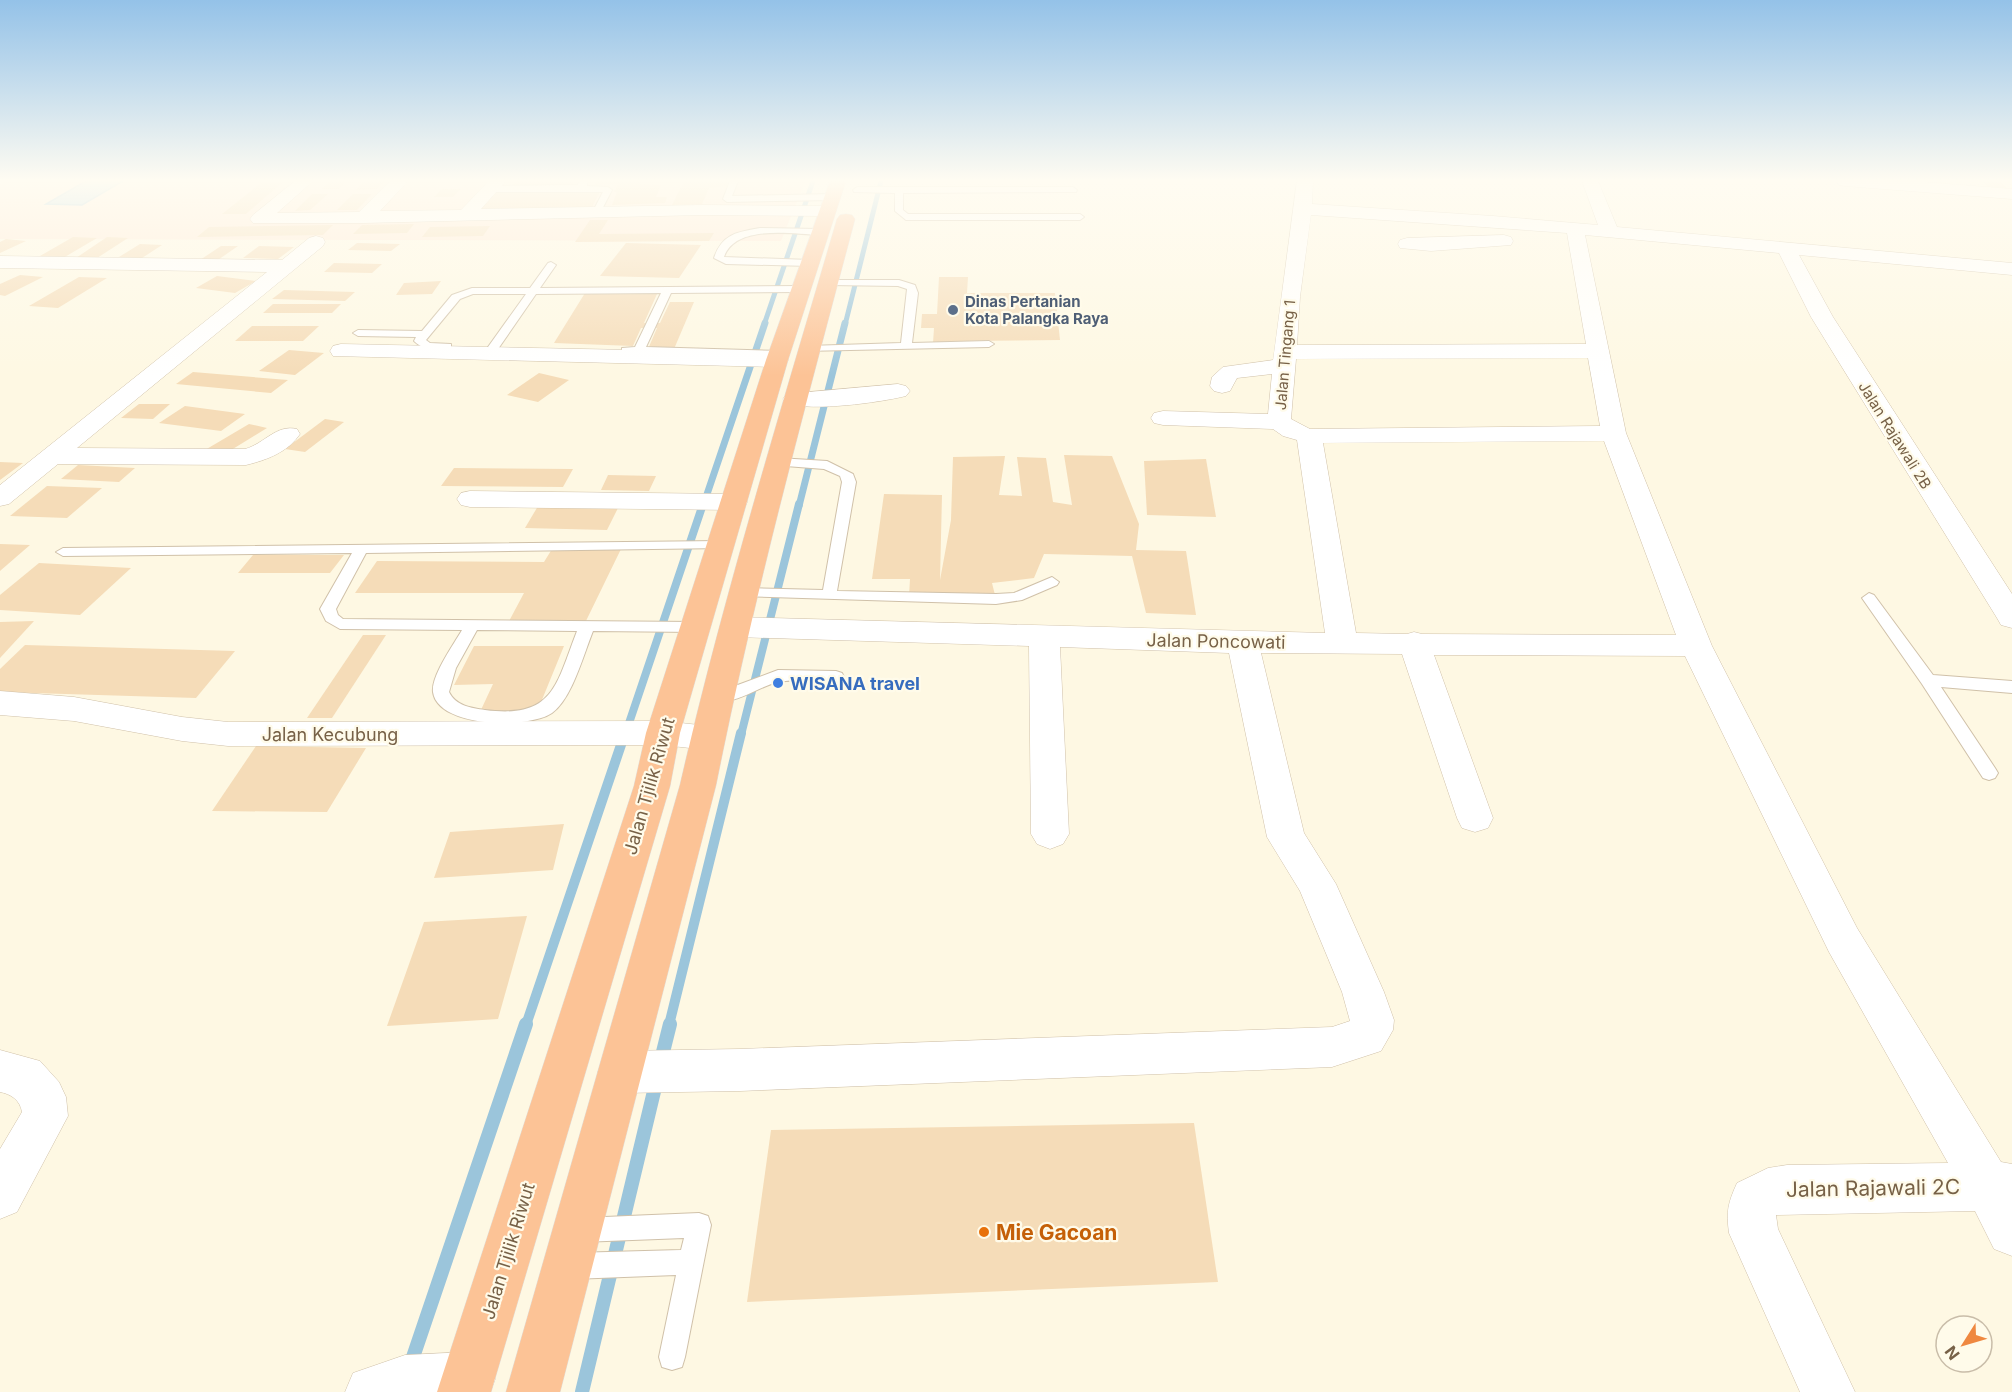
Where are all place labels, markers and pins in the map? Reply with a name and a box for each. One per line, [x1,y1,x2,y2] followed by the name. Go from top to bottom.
[965,292,1109,328] place label: Dinas Pertanian Kota Palangka Raya
[946,303,960,317] marker: Dinas Pertanian Kota Palangka Raya
[790,673,920,694] place label: WISANA travel
[771,676,785,690] marker: WISANA travel
[996,1220,1117,1245] place label: Mie Gacoan
[977,1225,991,1239] marker: Mie Gacoan

